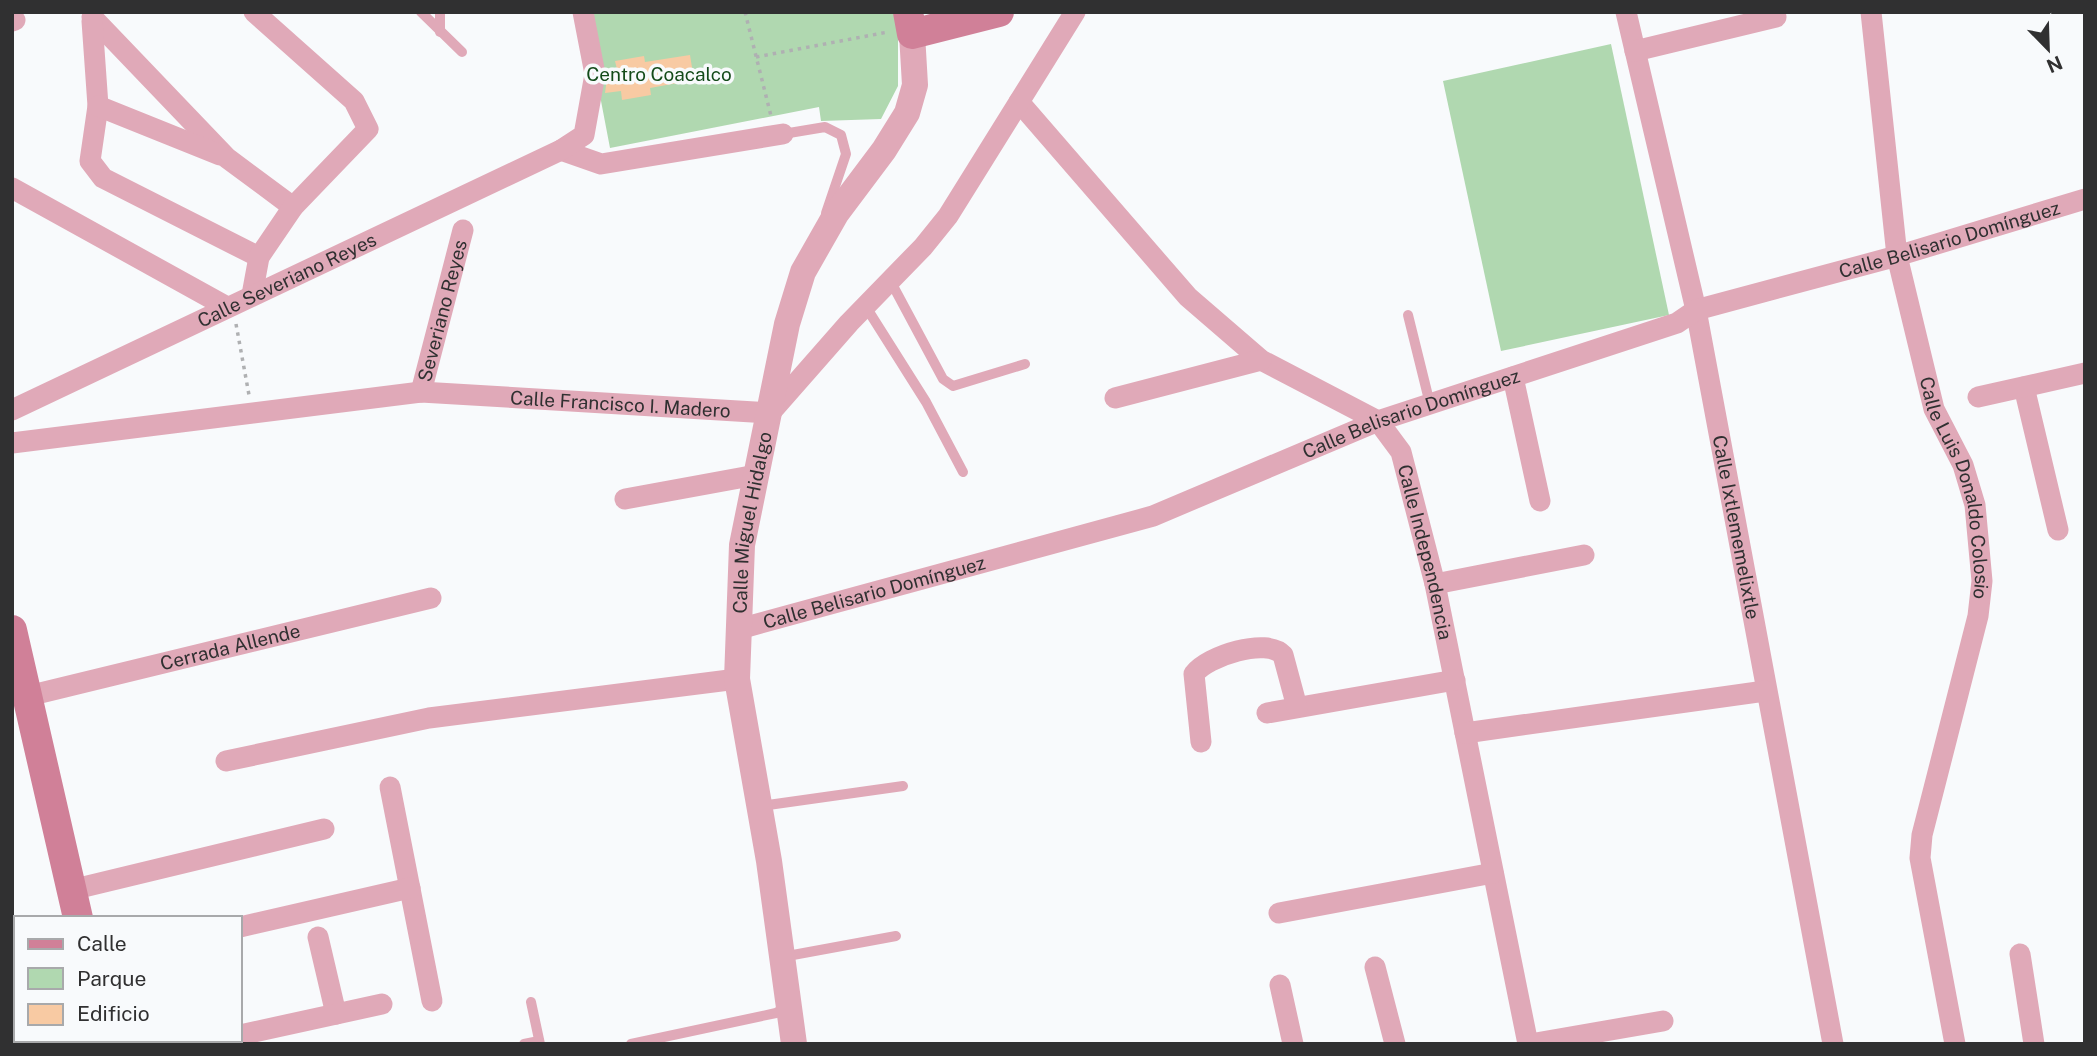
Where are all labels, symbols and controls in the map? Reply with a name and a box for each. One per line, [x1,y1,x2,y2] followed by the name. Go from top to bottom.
[2013,14,2083,84] north arrow
[2044,52,2066,78] text: N
[586,63,732,85] park label: Centro Coacalco
[1836,196,2062,282] street label: Calle Belisario Domínguez
[194,228,380,332] street label: Calle Severiano Reyes
[413,237,471,384] street label: Severiano Reyes
[1299,364,1522,463] street label: Calle Belisario Domínguez
[1916,374,1993,601] street label: Calle Luis Donaldo Colosio
[510,386,731,422] street label: Calle Francisco I. Madero
[728,430,776,614] street label: Calle Miguel Hidalgo
[1709,433,1765,621] street label: Calle Ixtlememelixtle
[1394,462,1457,642] street label: Calle Independencia
[761,551,988,633] street label: Calle Belisario Domínguez
[158,619,302,674] street label: Cerrada Allende
[14,916,242,1042] legend
[77,931,127,956] text: Calle
[77,966,146,991] text: Parque
[77,1001,150,1026] text: Edificio

